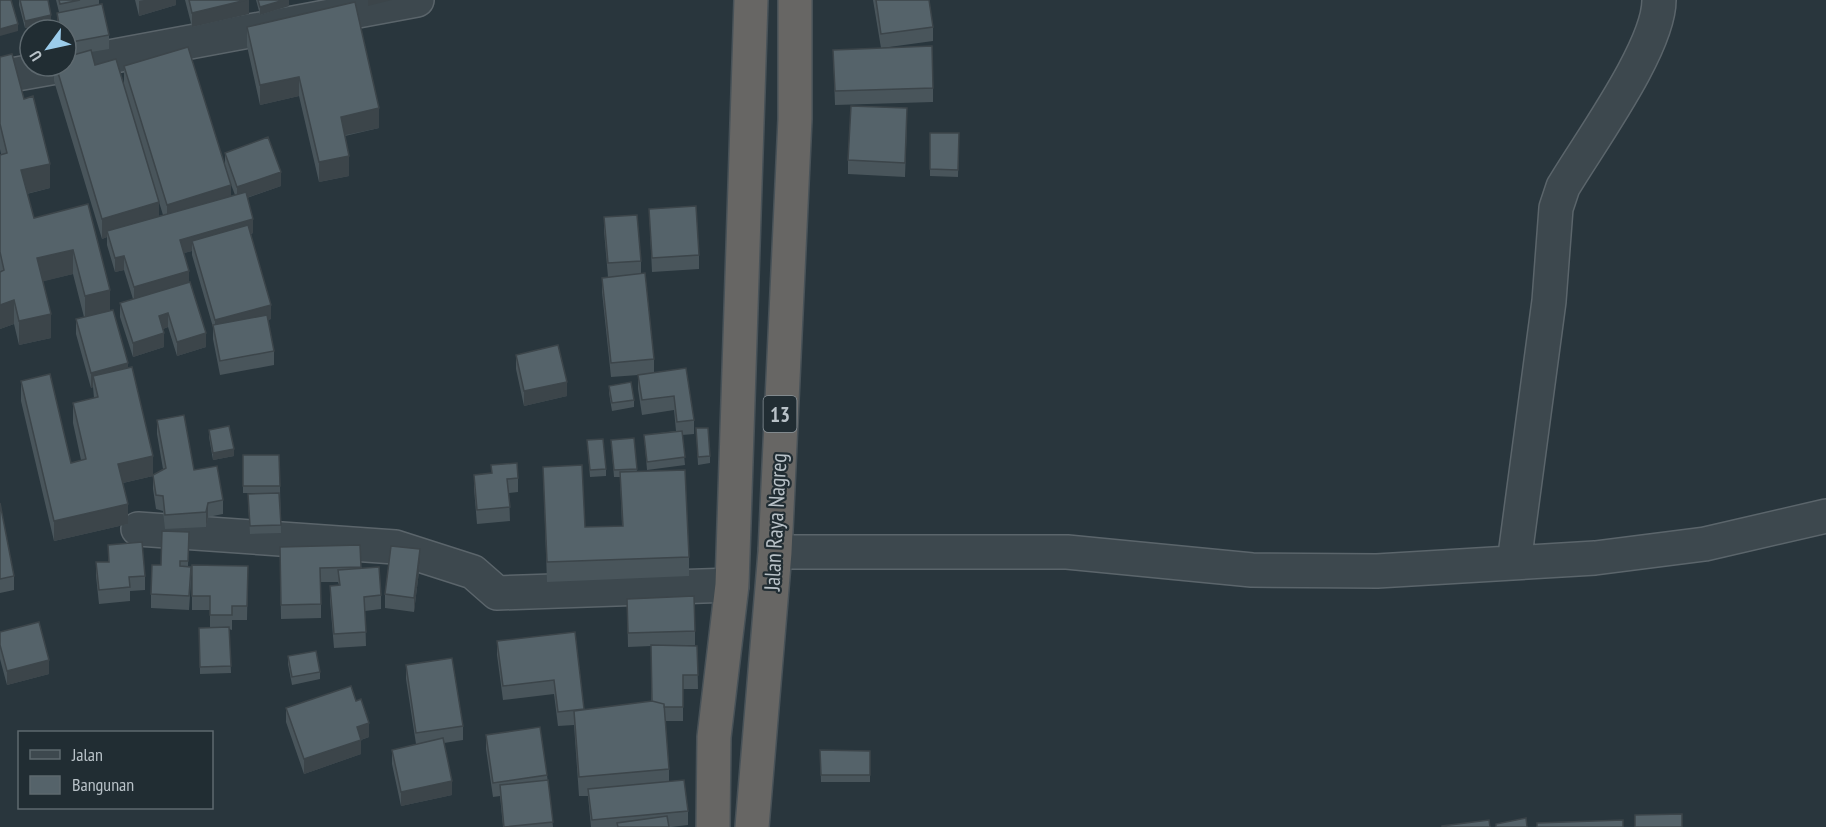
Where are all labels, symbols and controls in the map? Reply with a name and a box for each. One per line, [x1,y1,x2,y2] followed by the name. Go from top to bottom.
[18,18,78,78] north arrow
[25,47,46,65] text: U
[764,396,796,432] road number: 13
[757,452,793,593] street label: Jalan Raya Nagreg
[18,731,213,809] legend
[71,743,103,766] text: Jalan
[72,773,134,796] text: Bangunan

